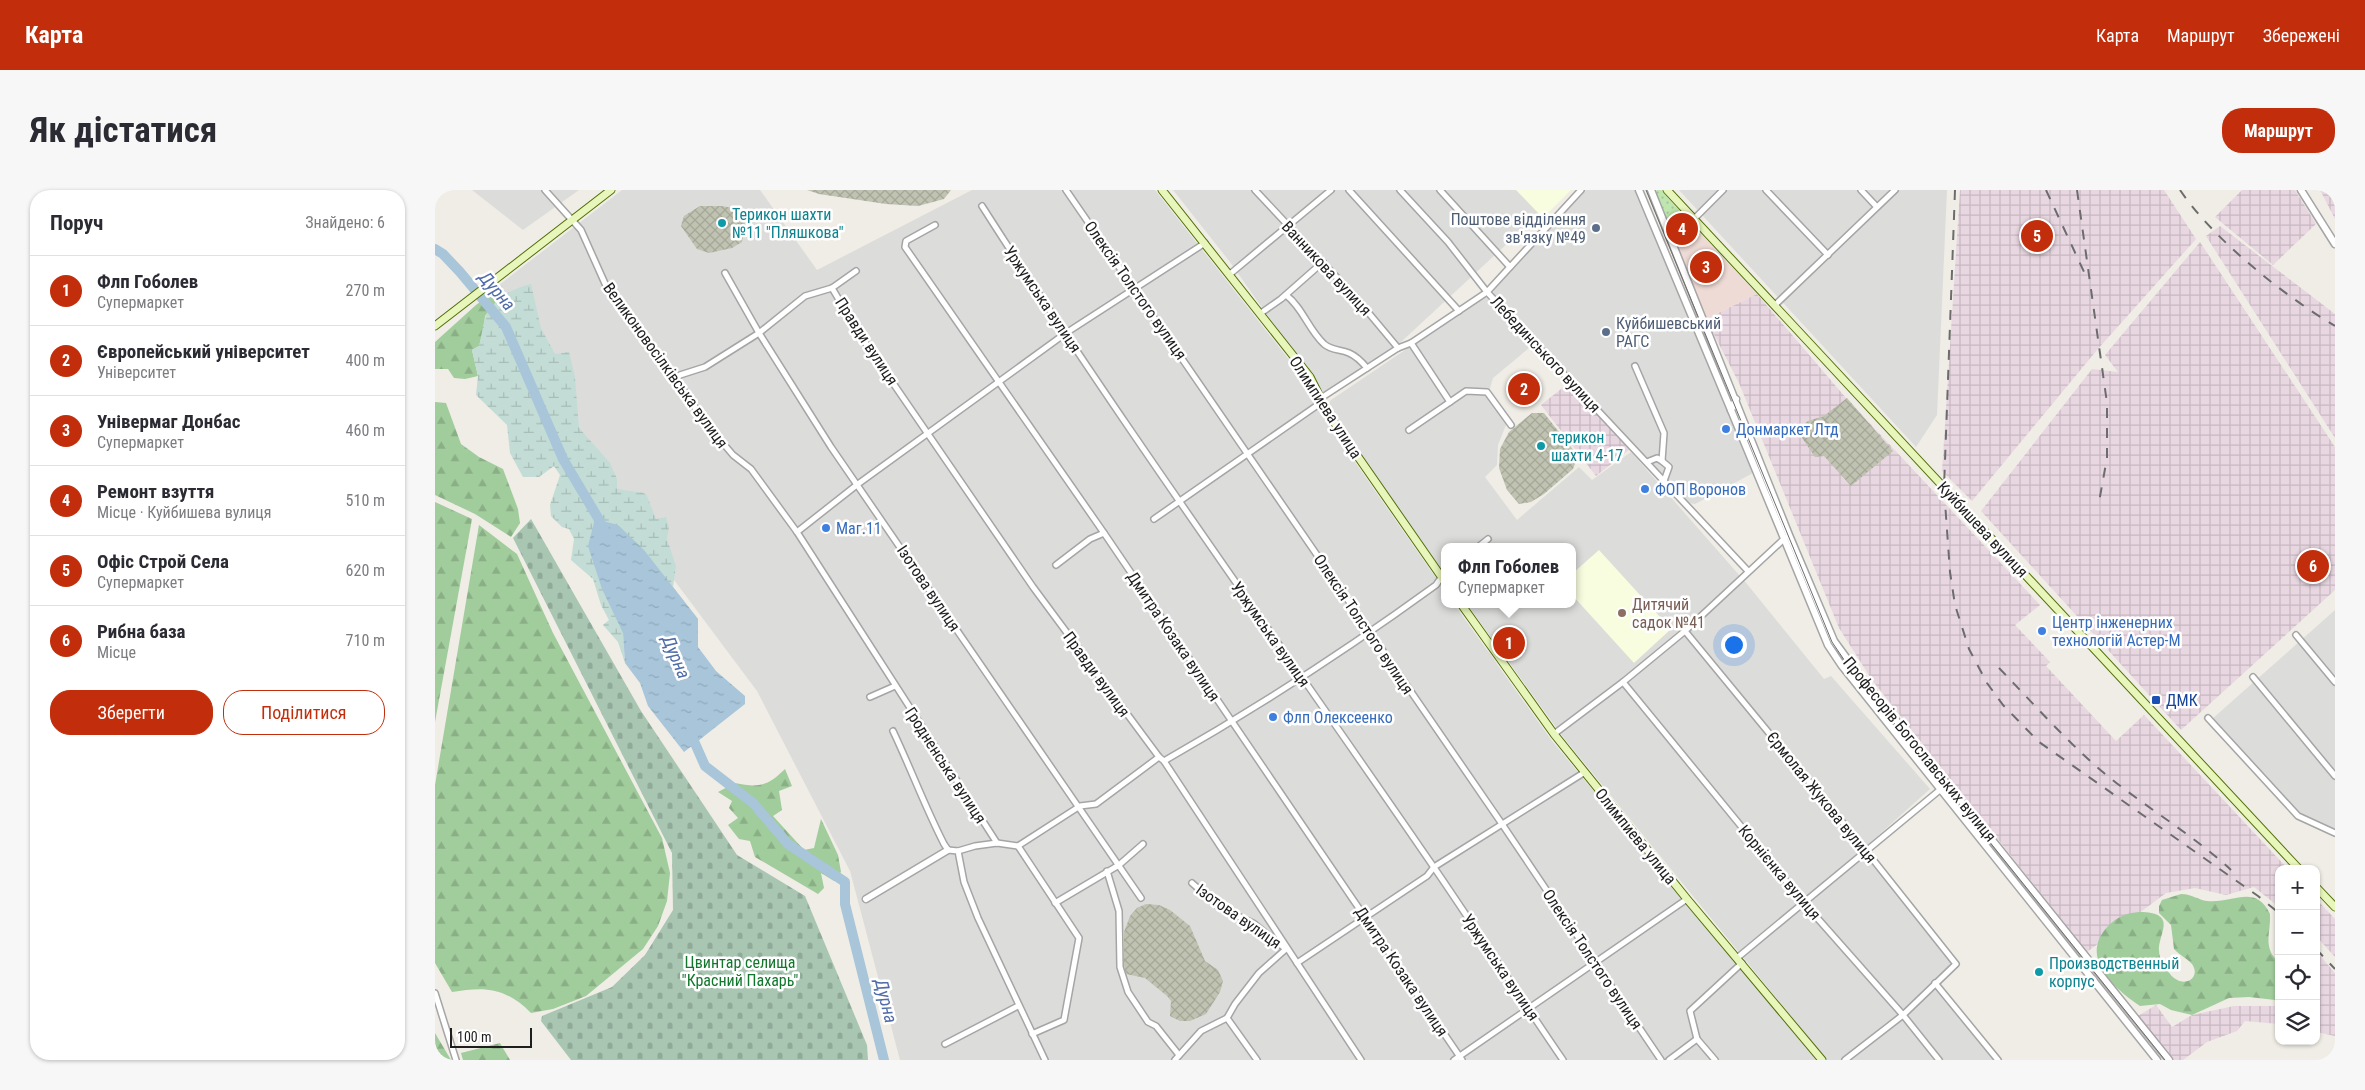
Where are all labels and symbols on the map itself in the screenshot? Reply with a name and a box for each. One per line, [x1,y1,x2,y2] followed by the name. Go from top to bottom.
[732,205,844,242] place label: Терикон шахти №11 "Пляшкова"
[1451,210,1586,247] place label: Поштове відділення зв'язку №49
[1666,210,1698,248] pin: 4
[716,217,728,229] marker: Терикон шахти №11 "Пляшкова"
[1081,217,1191,363] street label: Олексія Толстого вулиця
[1278,217,1375,320] street label: Ванникова вулиця
[2021,217,2053,255] pin: 5
[1590,222,1602,234] marker: Поштове відділення зв'язку №49
[1000,242,1085,356] street label: Уржумська вулиця
[1690,248,1722,286] pin: 3
[474,266,520,315] water label: Дурна
[599,279,732,452] street label: Великоновосілківська вулиця
[1487,292,1605,417] street label: Лебединського вулиця
[831,294,902,389] street label: Правди вулиця
[1616,314,1721,351] place label: Куйбишевський РАГС
[1600,326,1612,338] marker: Куйбишевський РАГС
[1285,353,1366,462] street label: Олимпиева улица
[1508,370,1540,408] pin: 2
[1736,420,1839,439] place label: Донмаркет Лтд
[1720,423,1732,435] marker: Донмаркет Лтд
[1551,428,1623,465] place label: терикон шахти 4-17
[1535,440,1547,452] marker: терикон шахти 4-17
[1933,477,2032,581] street label: Куйбишева вулиця
[1655,480,1746,499] place label: ФОП Воронов
[1639,483,1651,495] marker: ФОП Воронов
[836,519,882,538] place label: Маг.11
[820,522,832,534] marker: Маг.11
[893,542,964,635] street label: Ізотова вулиця
[2297,547,2329,585] pin: 6
[1310,551,1418,698] street label: Олексія Толстого вулиця
[1123,568,1224,705] street label: Дмитра Козака вулиця
[1227,578,1314,691] street label: Уржумська вулиця
[1632,595,1705,632] place label: Дитячий садок №41
[1616,607,1628,619] marker: Дитячий садок №41
[2052,613,2181,650] place label: Центр інженерних технологій Астер-М
[1493,624,1525,662] pin: 1
[2036,625,2048,637] marker: Центр інженерних технологій Астер-М
[1059,628,1134,721] street label: Правди вулиця
[658,631,695,681] water label: Дурна
[1721,632,1747,658] your location
[1839,653,2000,846] street label: Професорів Богославських вулиця
[2166,691,2198,710] place label: ДМК
[2150,694,2162,706] marker: ДМК
[901,704,990,827] street label: Гродненська вулиця
[1283,708,1393,727] place label: Флп Олексеенко
[1267,711,1279,723] marker: Флп Олексеенко
[1763,728,1880,867] street label: Єрмолая Жукова вулиця
[1591,784,1680,888] street label: Олимпиева улица
[1734,821,1825,924] street label: Корнієнка вулиця
[1192,880,1285,953] street label: Ізотова вулиця
[1539,886,1647,1033] street label: Олексія Толстого вулиця
[1351,903,1452,1040] street label: Дмитра Козака вулиця
[1458,910,1543,1024] street label: Уржумська вулиця
[682,953,798,990] park label: Цвинтар селища "Красний Пахарь"
[2049,954,2179,991] place label: Производственный корпус
[2033,966,2045,978] marker: Производственный корпус
[871,976,902,1025] water label: Дурна
[450,1025,533,1048] scale bar

